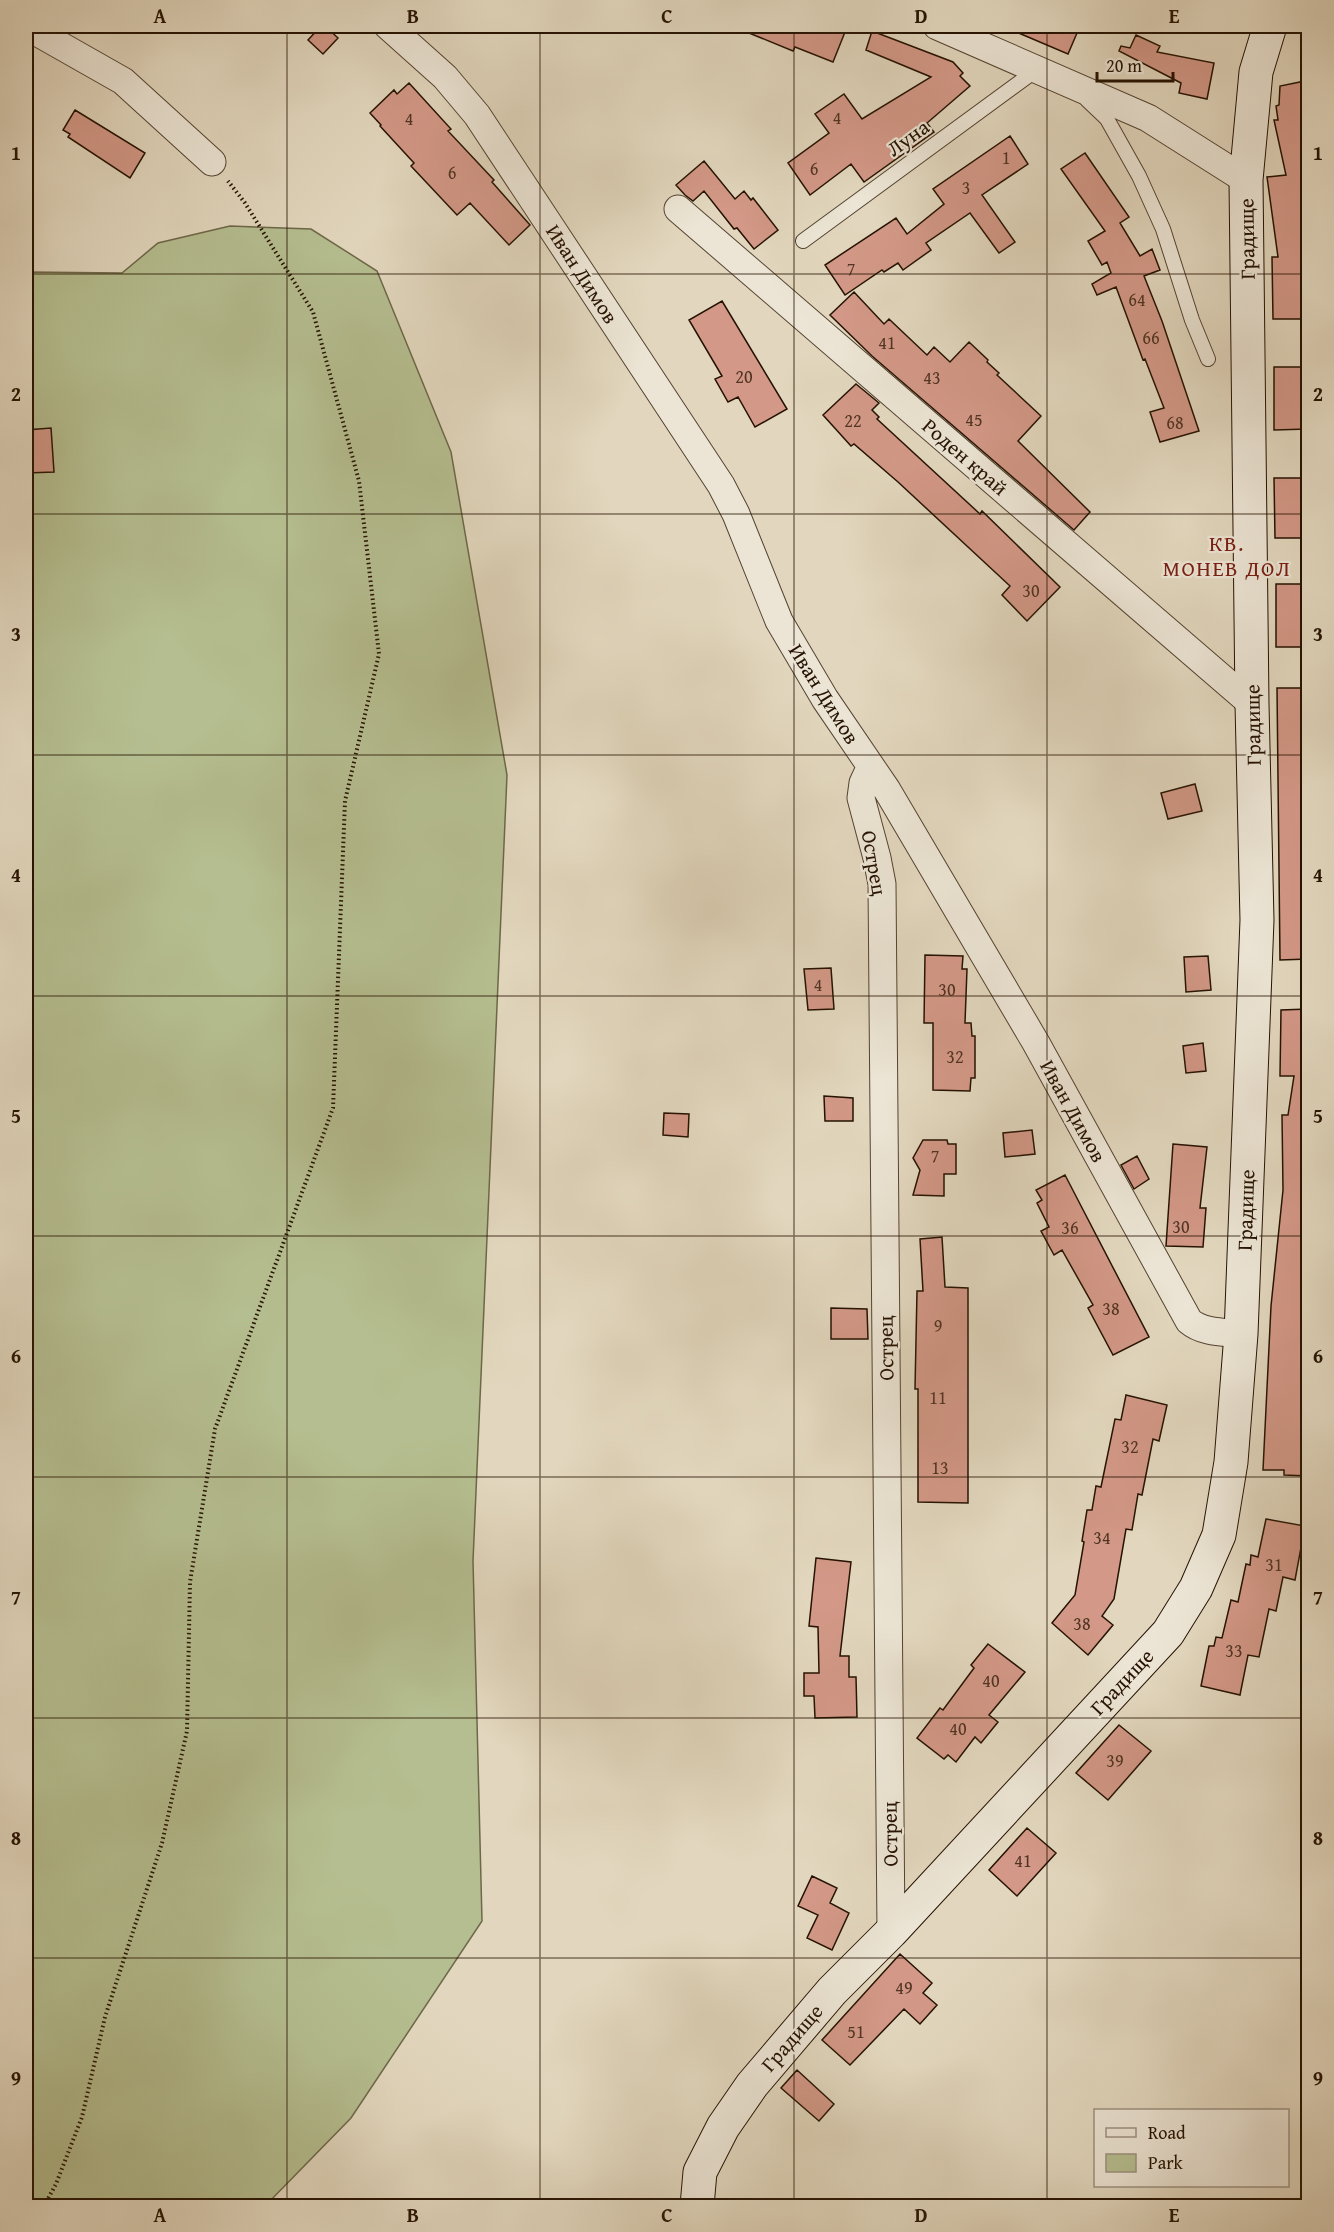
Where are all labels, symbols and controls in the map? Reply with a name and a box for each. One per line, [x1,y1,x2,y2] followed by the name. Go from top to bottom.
[154,1,167,30] text: A
[407,1,419,30] text: B
[661,1,673,30] text: C
[914,1,928,30] text: D
[1169,1,1180,30] text: E
[1097,45,1174,83] scale bar
[1106,52,1142,79] text: 20 m
[833,104,841,131] house number: 4
[405,105,413,132] house number: 4
[880,111,936,164] street label: Луна
[11,138,21,167] text: 1
[1313,138,1323,167] text: 1
[1002,144,1010,171] house number: 1
[810,155,818,182] house number: 6
[448,159,456,186] house number: 6
[962,174,970,201] house number: 3
[1230,198,1263,280] street label: Градище
[539,218,626,330] street label: Иван Димов
[847,255,855,282] house number: 7
[1128,286,1146,313] house number: 64
[1142,324,1160,351] house number: 66
[878,329,896,356] house number: 41
[735,363,753,390] house number: 20
[923,364,941,391] house number: 43
[11,379,21,408] text: 2
[1313,379,1323,408] text: 2
[965,406,983,433] house number: 45
[844,407,862,434] house number: 22
[1166,409,1184,436] house number: 68
[916,411,1015,503] street label: Роден край
[1163,527,1291,584] district label: КВ. МОНЕВ ДОЛ
[1022,577,1040,604] house number: 30
[11,619,21,648] text: 3
[1313,619,1323,648] text: 3
[781,638,868,750] street label: Иван Димов
[1236,684,1269,766] street label: Градище
[854,828,895,898] street label: Острец
[11,860,21,889] text: 4
[1313,860,1323,889] text: 4
[814,971,822,998] house number: 4
[938,976,956,1003] house number: 30
[946,1043,964,1070] house number: 32
[1032,1054,1114,1168] street label: Иван Димов
[11,1101,21,1130] text: 5
[1313,1101,1323,1130] text: 5
[931,1142,939,1169] house number: 7
[1229,1169,1262,1251] street label: Градище
[1172,1213,1190,1240] house number: 30
[1061,1214,1079,1241] house number: 36
[1102,1295,1120,1322] house number: 38
[934,1312,942,1339] house number: 9
[869,1315,902,1381] street label: Острец
[11,1341,21,1370] text: 6
[1313,1341,1323,1370] text: 6
[929,1384,947,1411] house number: 11
[1121,1433,1139,1460] house number: 32
[931,1454,949,1481] house number: 13
[1093,1524,1111,1551] house number: 34
[1265,1551,1283,1578] house number: 31
[11,1582,21,1611] text: 7
[1313,1582,1323,1611] text: 7
[1073,1610,1091,1637] house number: 38
[1225,1637,1243,1664] house number: 33
[1083,1641,1161,1722] street label: Градище
[982,1667,1000,1694] house number: 40
[949,1715,967,1742] house number: 40
[1106,1747,1124,1774] house number: 39
[873,1801,906,1867] street label: Острец
[11,1823,21,1852] text: 8
[1313,1823,1323,1852] text: 8
[1014,1847,1032,1874] house number: 41
[895,1974,913,2001] house number: 49
[753,1997,830,2079] street label: Градище
[847,2018,865,2045] house number: 51
[11,2063,21,2092] text: 9
[1313,2063,1323,2092] text: 9
[1094,2109,1289,2187] legend
[1148,2119,1186,2146] text: Road
[1148,2149,1184,2176] text: Park
[154,2200,167,2229] text: A
[407,2200,419,2229] text: B
[661,2200,673,2229] text: C
[914,2200,928,2229] text: D
[1169,2200,1180,2229] text: E

